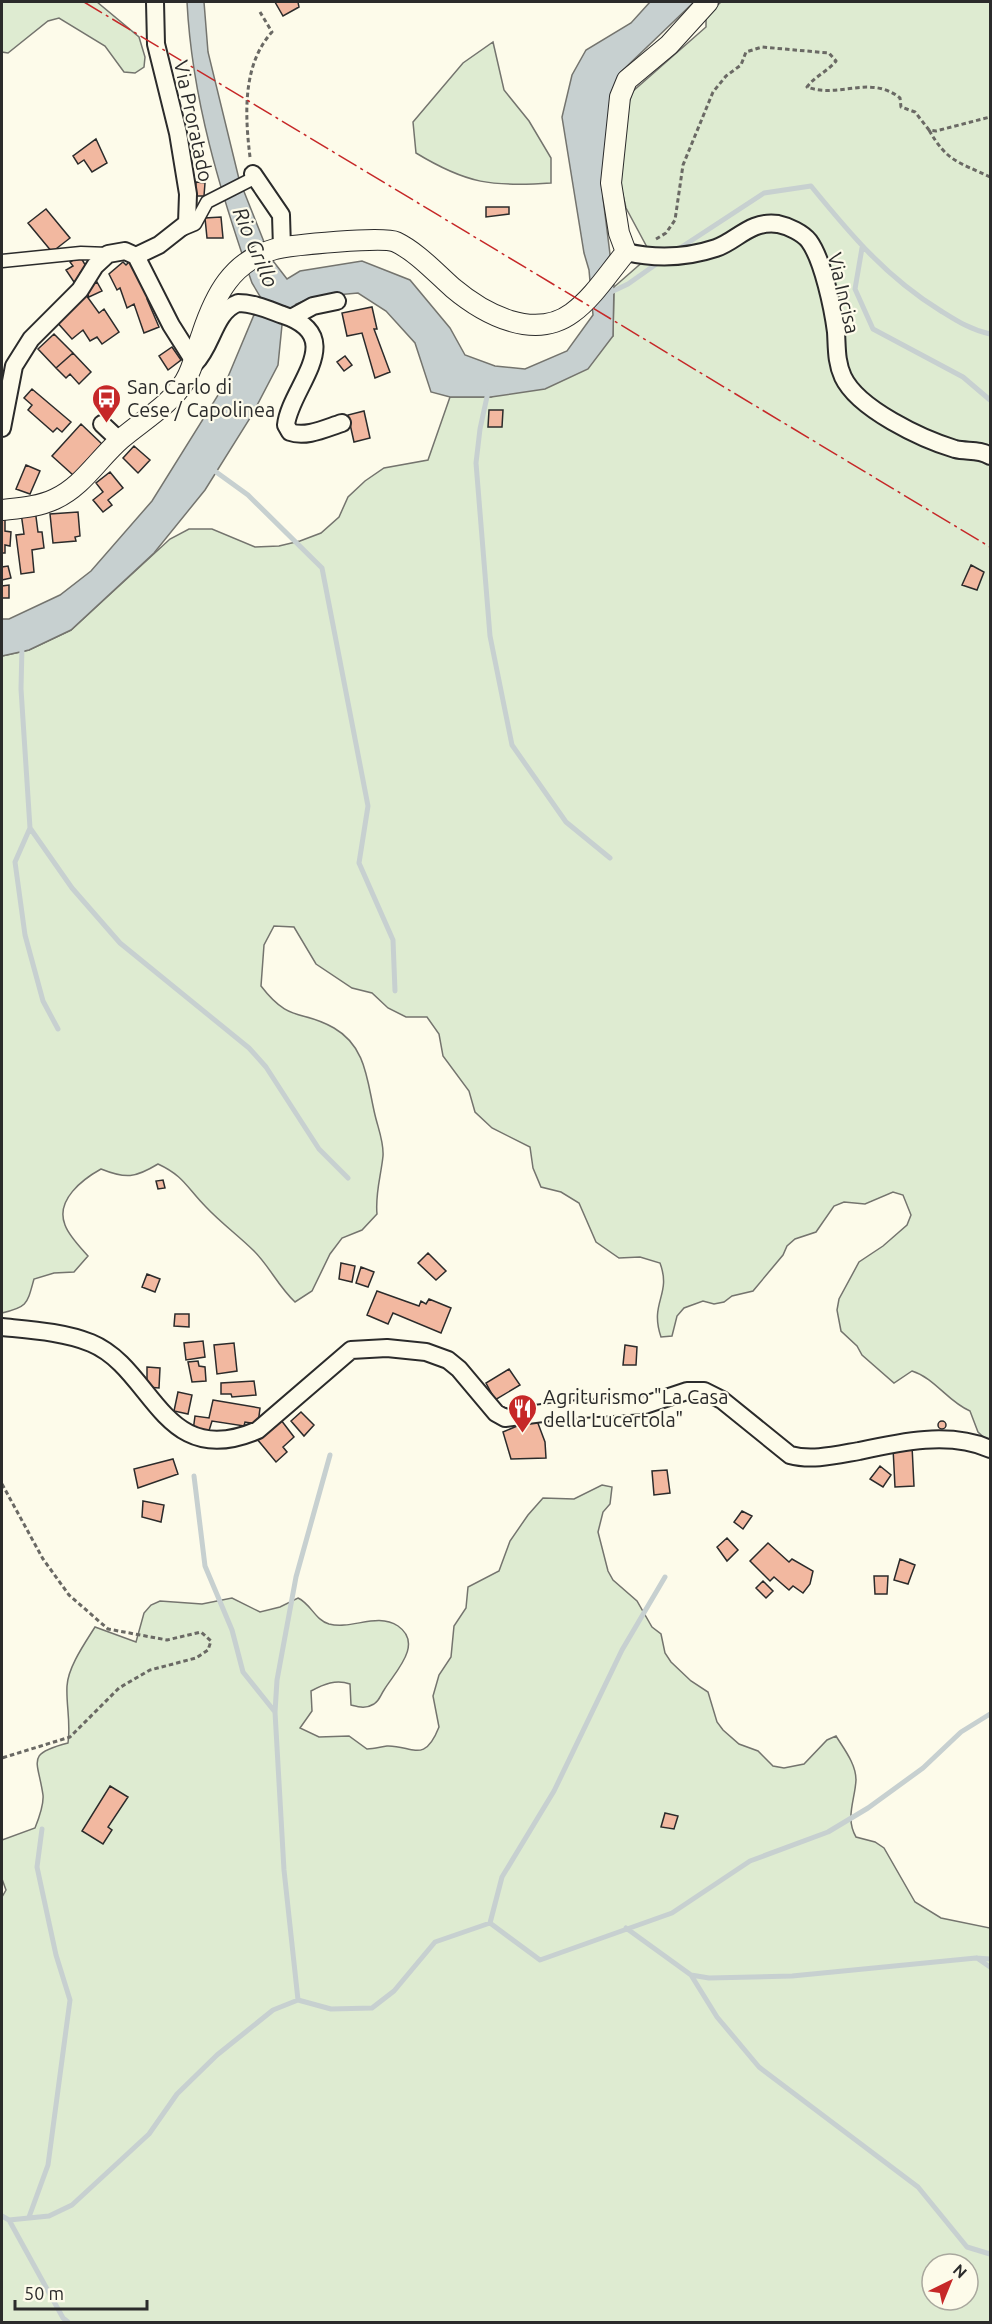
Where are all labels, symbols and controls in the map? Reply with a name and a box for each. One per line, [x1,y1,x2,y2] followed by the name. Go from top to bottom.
[170,58,218,184] street label: Via Proratado
[228,203,284,291] water label: Rio Grillo
[823,250,865,336] street label: Via Incisa
[127,375,275,421] place label: San Carlo di Cese / Capolinea
[90,382,122,424] bus stop icon: San Carlo di Cese / Capolinea
[543,1385,728,1431] place label: Agriturismo "La Casa della Lucertola"
[506,1392,538,1434] restaurant icon: Agriturismo "La Casa della Lucertola"
[920,2252,980,2312] north arrow
[950,2260,971,2282] text: N
[15,2273,147,2311] scale bar
[24,2283,64,2303] text: 50 m

